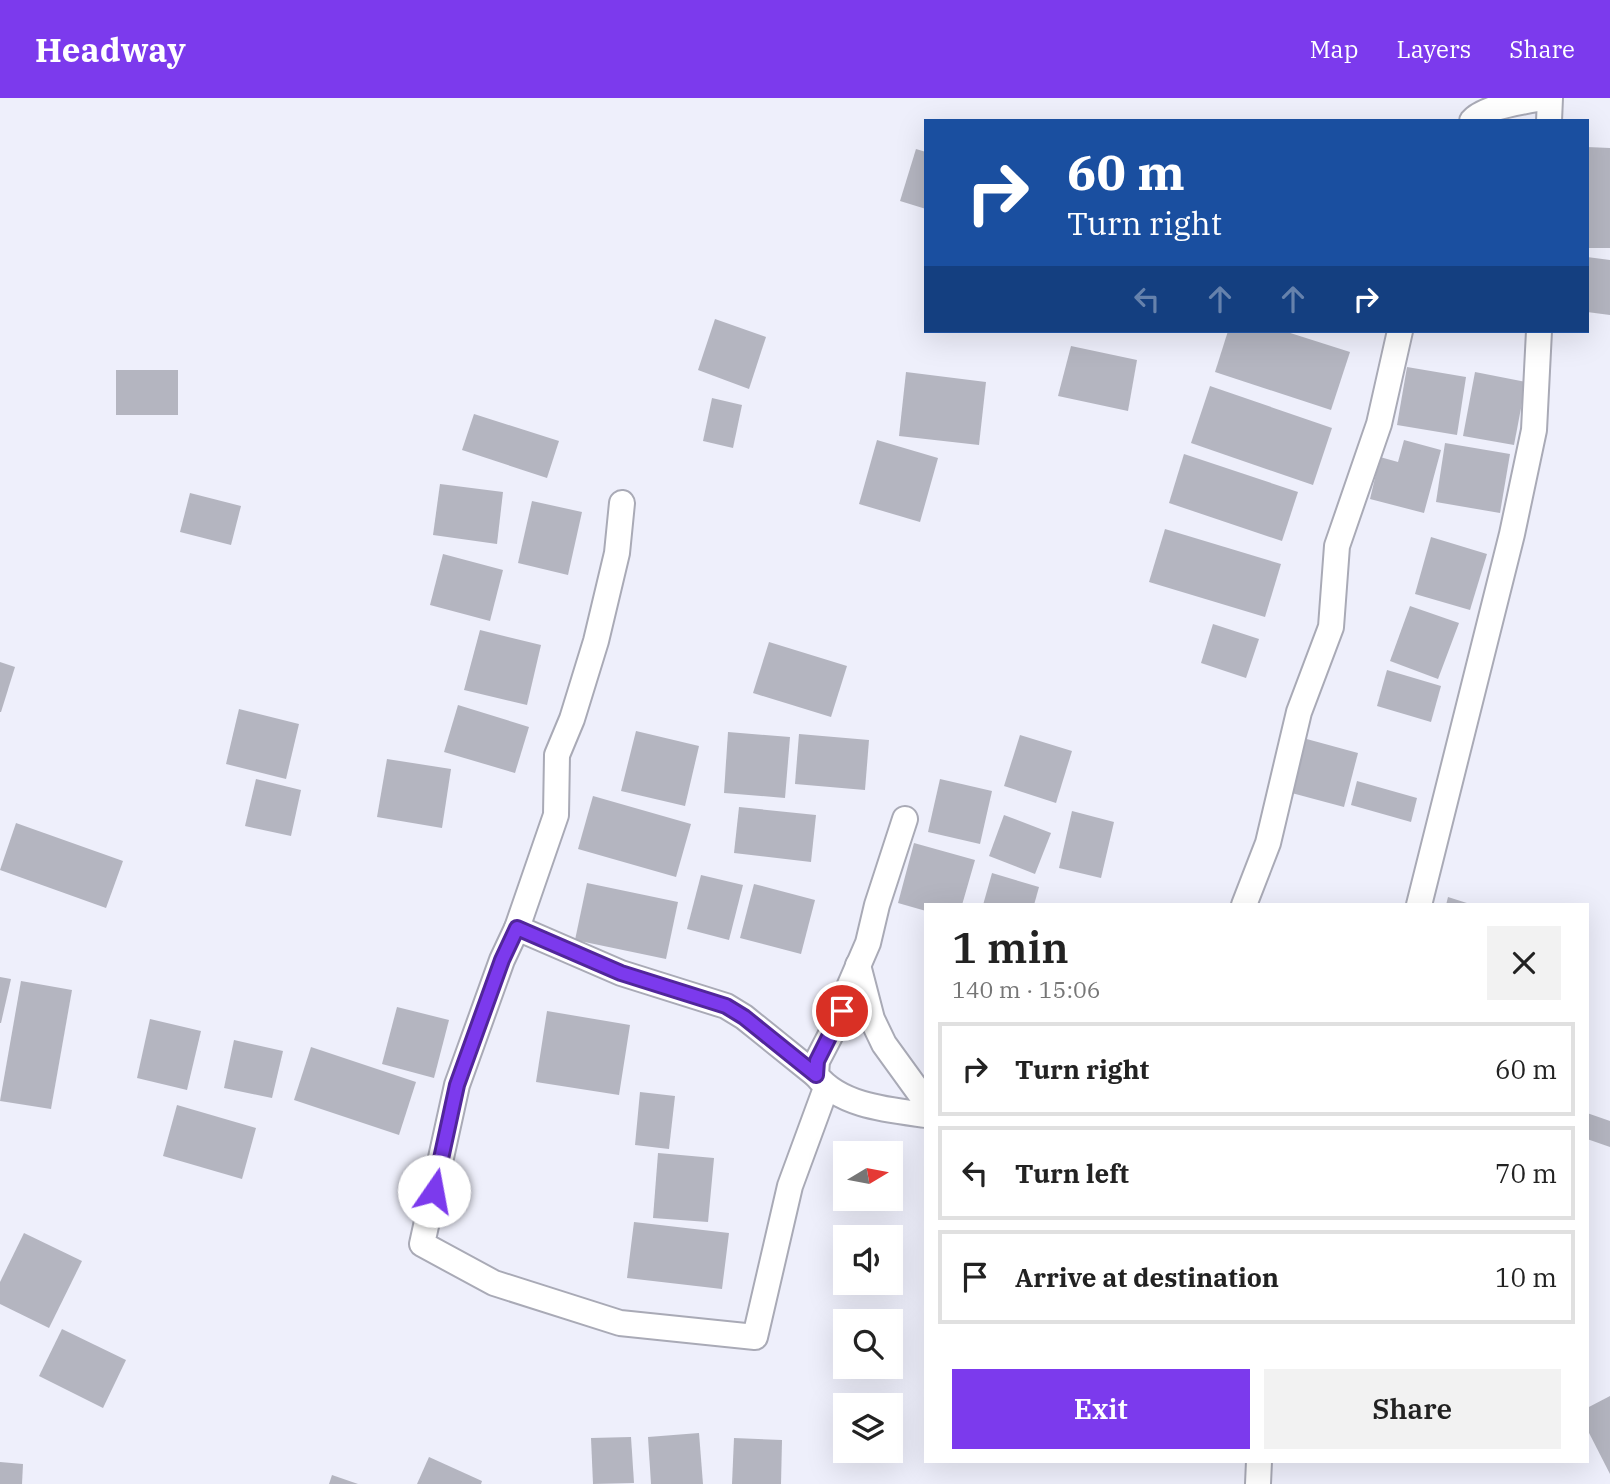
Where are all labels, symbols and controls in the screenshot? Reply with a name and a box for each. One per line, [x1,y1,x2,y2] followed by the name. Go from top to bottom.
[35,28,186,71] text: Headway
[1310,33,1358,65] text: Map
[1396,33,1471,65] text: Layers
[1509,33,1575,65] text: Share
[1067,140,1185,203] text: 60 m
[952,147,1043,238] icon: right
[1067,202,1222,244] text: Turn right
[1128,280,1166,318] icon: left
[1201,280,1239,318] icon: ahead
[1274,280,1312,318] icon: ahead
[1347,280,1385,318] icon: right
[952,920,1069,975] text: 1 min
[1487,926,1561,1000] button: close
[952,974,1101,1004] text: 140 m · 15:06
[812,981,872,1041] pin
[823,992,861,1030] icon: arrive
[956,1050,994,1088] icon: right
[1015,1052,1149,1086] text: Turn right
[1495,1052,1557,1086] text: 60 m
[833,1141,903,1211] north arrow
[833,1141,903,1463] map controls
[397,1154,471,1228] position arrow
[956,1154,994,1192] icon: left
[1015,1156,1129,1190] text: Turn left
[1495,1156,1557,1190] text: 70 m
[833,1225,903,1295] button: sound
[956,1258,994,1296] icon: arrive
[1015,1260,1279,1294] text: Arrive at destination
[1495,1260,1557,1294] text: 10 m
[833,1309,903,1379] button: search
[952,1369,1250,1449] button: Exit
[1264,1369,1561,1449] button: Share
[833,1393,903,1463] button: layers

